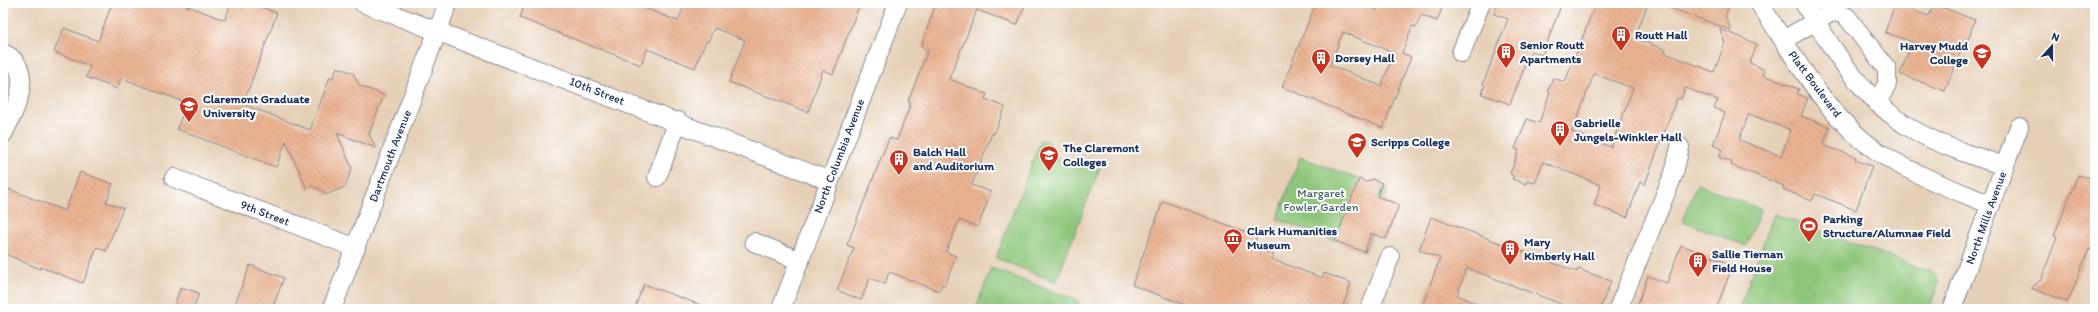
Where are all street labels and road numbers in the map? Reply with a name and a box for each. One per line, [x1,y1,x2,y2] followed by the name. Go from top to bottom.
[1785,48,1845,120] street label: Platt Boulevard
[567,74,627,108] street label: 10th Street
[811,96,867,215] street label: North Columbia Avenue
[366,108,414,204] street label: Dartmouth Avenue
[1963,169,2009,266] street label: North Mills Avenue
[238,197,292,229] street label: 9th Street

